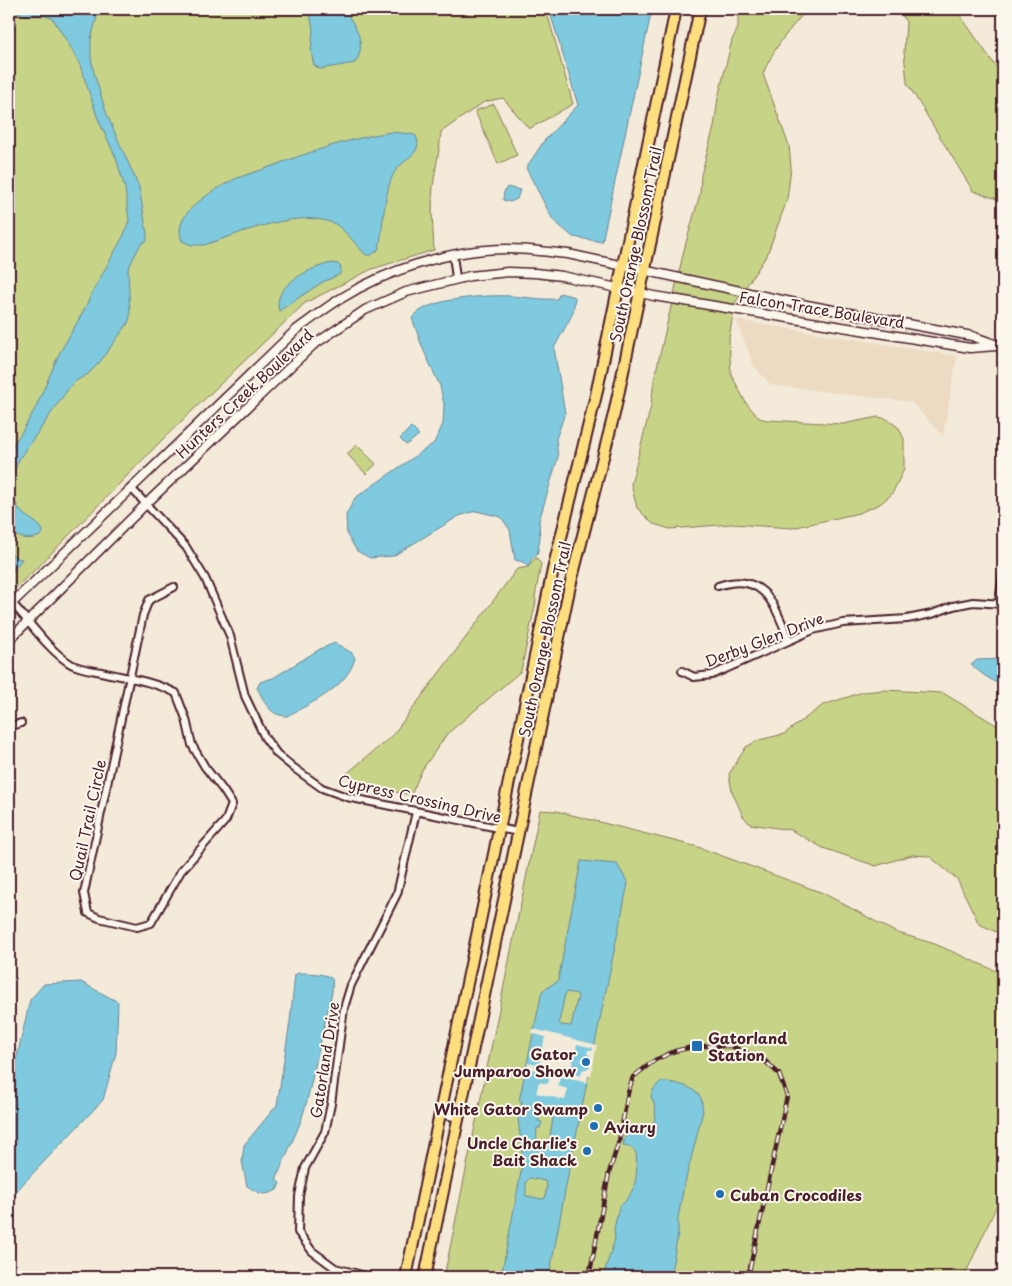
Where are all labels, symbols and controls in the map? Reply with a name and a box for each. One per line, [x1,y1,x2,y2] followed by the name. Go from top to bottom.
[603,144,667,344] street label: South Orange Blossom Trail
[738,285,906,333] street label: Falcon Trace Boulevard
[170,323,318,463] street label: Hunters Creek Boulevard
[512,539,576,739] street label: South Orange Blossom Trail
[701,606,827,672] street label: Derby Glen Drive
[63,757,111,883] street label: Quail Trail Circle
[336,768,504,828] street label: Cypress Crossing Drive
[303,1000,345,1120] street label: Gatorland Drive
[708,1026,787,1066] place label: Gatorland Station
[690,1039,704,1053] marker: Gatorland Station
[454,1042,576,1082] place label: Gator Jumparoo Show
[580,1056,592,1068] marker: Gator Jumparoo Show
[434,1097,588,1120] place label: White Gator Swamp
[592,1102,604,1114] marker: White Gator Swamp
[604,1115,656,1138] place label: Aviary
[588,1120,600,1132] marker: Aviary
[467,1131,577,1171] place label: Uncle Charlie's Bait Shack
[581,1145,593,1157] marker: Uncle Charlie's Bait Shack
[730,1183,862,1206] place label: Cuban Crocodiles
[714,1188,726,1200] marker: Cuban Crocodiles

